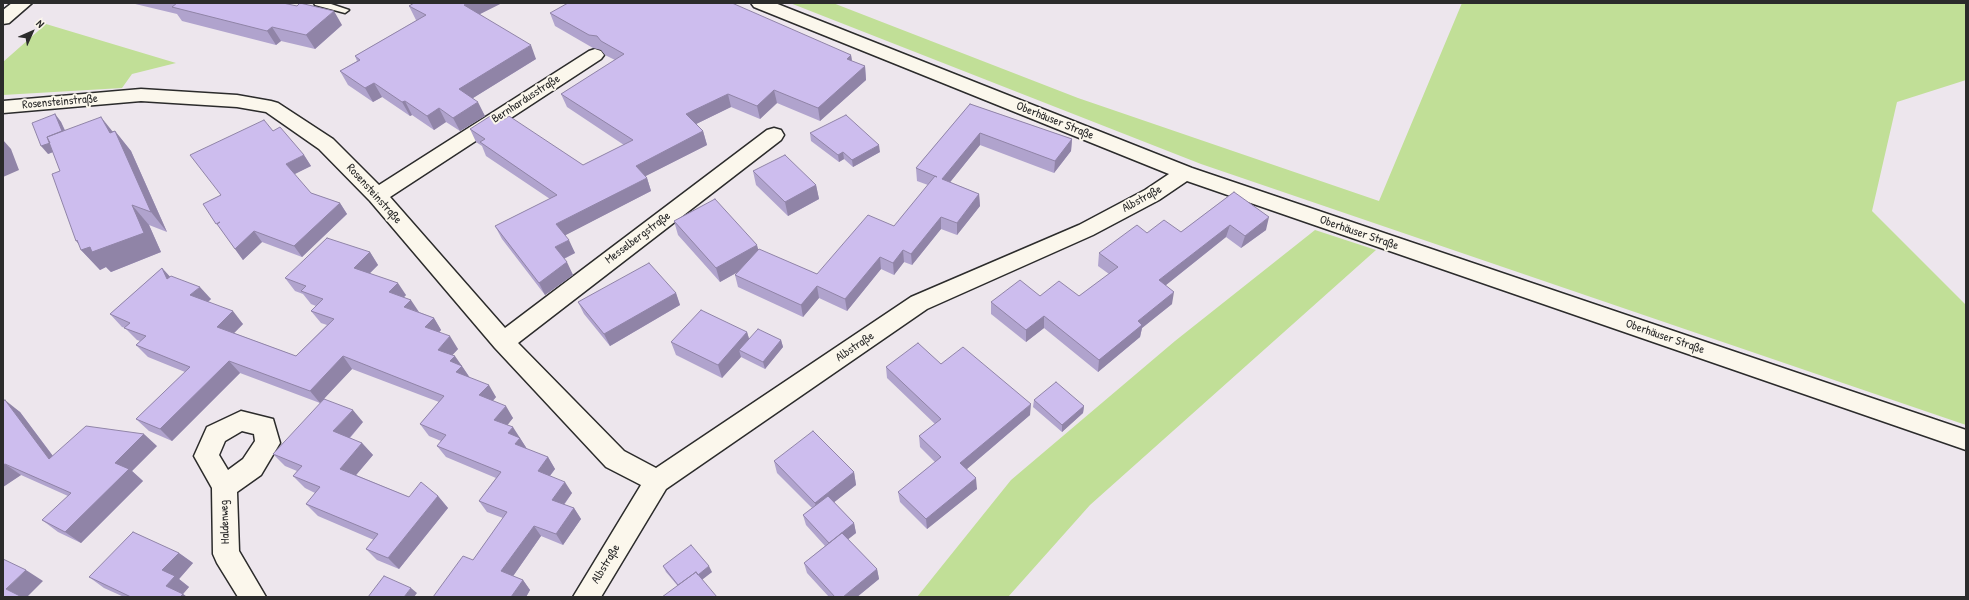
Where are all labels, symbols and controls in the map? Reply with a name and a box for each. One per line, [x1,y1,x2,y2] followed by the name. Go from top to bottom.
[12,12,52,52] north arrow
[33,16,48,31] text: N
[489,72,563,126] street label: Bernhardusstraße
[22,92,98,112] street label: Rosensteinstraße
[1014,99,1096,143] street label: Oberhäuser Straße
[343,161,405,227] street label: Rosensteinstraße
[1120,182,1164,216] street label: Albstraße
[603,209,673,267] street label: Messelbergstraße
[1318,213,1400,253] street label: Oberhäuser Straße
[1624,317,1706,357] street label: Oberhäuser Straße
[833,329,877,365] street label: Albstraße
[217,500,233,544] street label: Haldenweg
[589,542,623,586] street label: Albstraße

